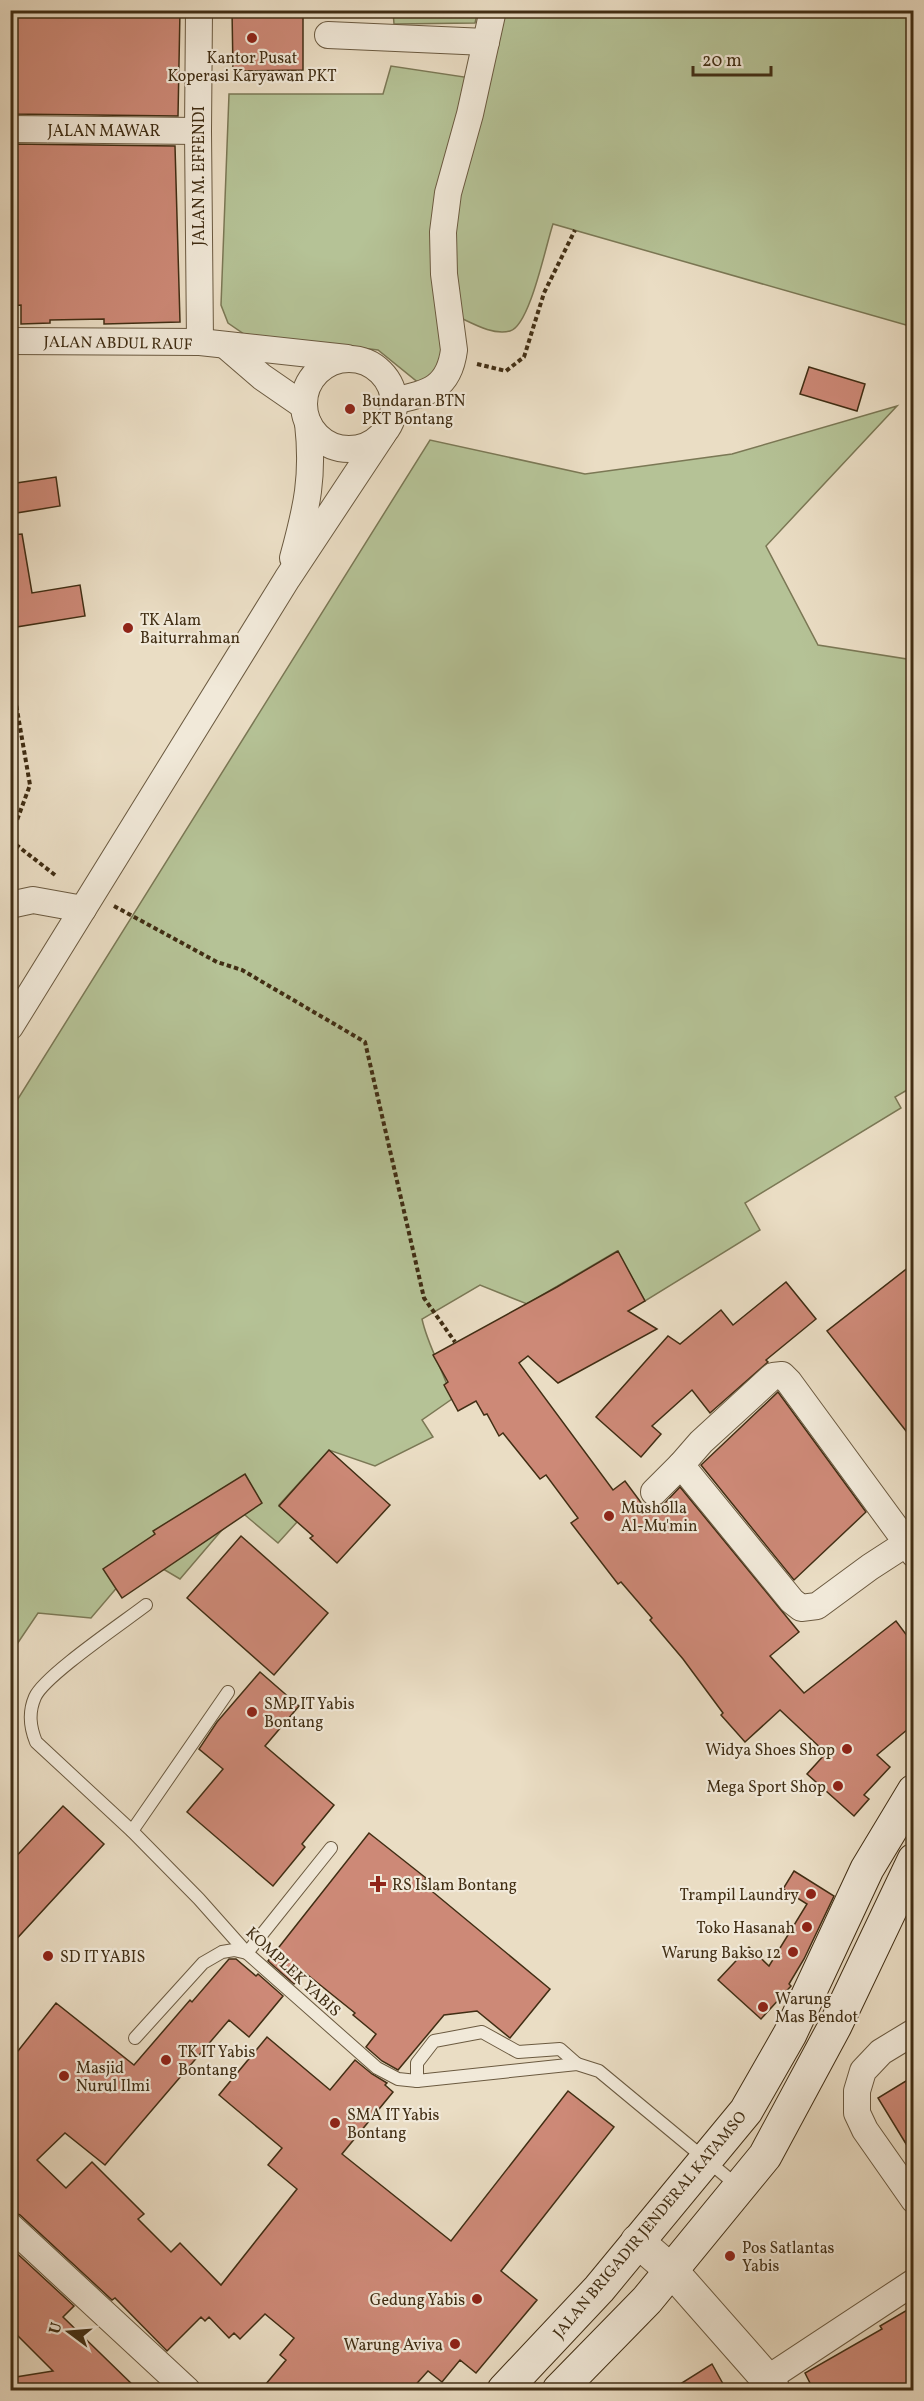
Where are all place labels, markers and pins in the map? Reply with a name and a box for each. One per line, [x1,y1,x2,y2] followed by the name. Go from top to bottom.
[245,31,259,45] marker: Kantor Pusat Koperasi Karyawan PKT
[168,48,337,88] place label: Kantor Pusat Koperasi Karyawan PKT
[362,391,465,431] place label: Bundaran BTN PKT Bontang
[343,402,357,416] marker: Bundaran BTN PKT Bontang
[140,610,240,650] place label: TK Alam Baiturrahman
[121,621,135,635] marker: TK Alam Baiturrahman
[621,1498,698,1538] place label: Musholla Al-Mu'min
[602,1509,616,1523] marker: Musholla Al-Mu'min
[264,1694,355,1734] place label: SMP IT Yabis Bontang
[245,1705,259,1719] marker: SMP IT Yabis Bontang
[705,1740,835,1762] place label: Widya Shoes Shop
[840,1742,854,1756] marker: Widya Shoes Shop
[706,1777,826,1799] place label: Mega Sport Shop
[831,1779,845,1793] marker: Mega Sport Shop
[369,1875,387,1893] marker: RS Islam Bontang
[392,1875,517,1897] place label: RS Islam Bontang
[680,1885,799,1907] place label: Trampil Laundry
[804,1887,818,1901] marker: Trampil Laundry
[696,1918,795,1940] place label: Toko Hasanah
[800,1920,814,1934] marker: Toko Hasanah
[661,1943,781,1965] place label: Warung Bakso 12
[786,1945,800,1959] marker: Warung Bakso 12
[60,1947,145,1969] place label: SD IT YABIS
[41,1949,55,1963] marker: SD IT YABIS
[775,1989,859,2029] place label: Warung Mas Bendot
[756,2000,770,2014] marker: Warung Mas Bendot
[178,2042,255,2082] place label: TK IT Yabis Bontang
[159,2053,173,2067] marker: TK IT Yabis Bontang
[76,2058,150,2098] place label: Masjid Nurul Ilmi
[57,2069,71,2083] marker: Masjid Nurul Ilmi
[347,2105,440,2145] place label: SMA IT Yabis Bontang
[328,2116,342,2130] marker: SMA IT Yabis Bontang
[742,2238,835,2278] place label: Pos Satlantas Yabis
[723,2249,737,2263] marker: Pos Satlantas Yabis
[370,2290,465,2312] place label: Gedung Yabis
[470,2292,484,2306] marker: Gedung Yabis
[343,2335,443,2357] place label: Warung Aviva
[448,2337,462,2351] marker: Warung Aviva

